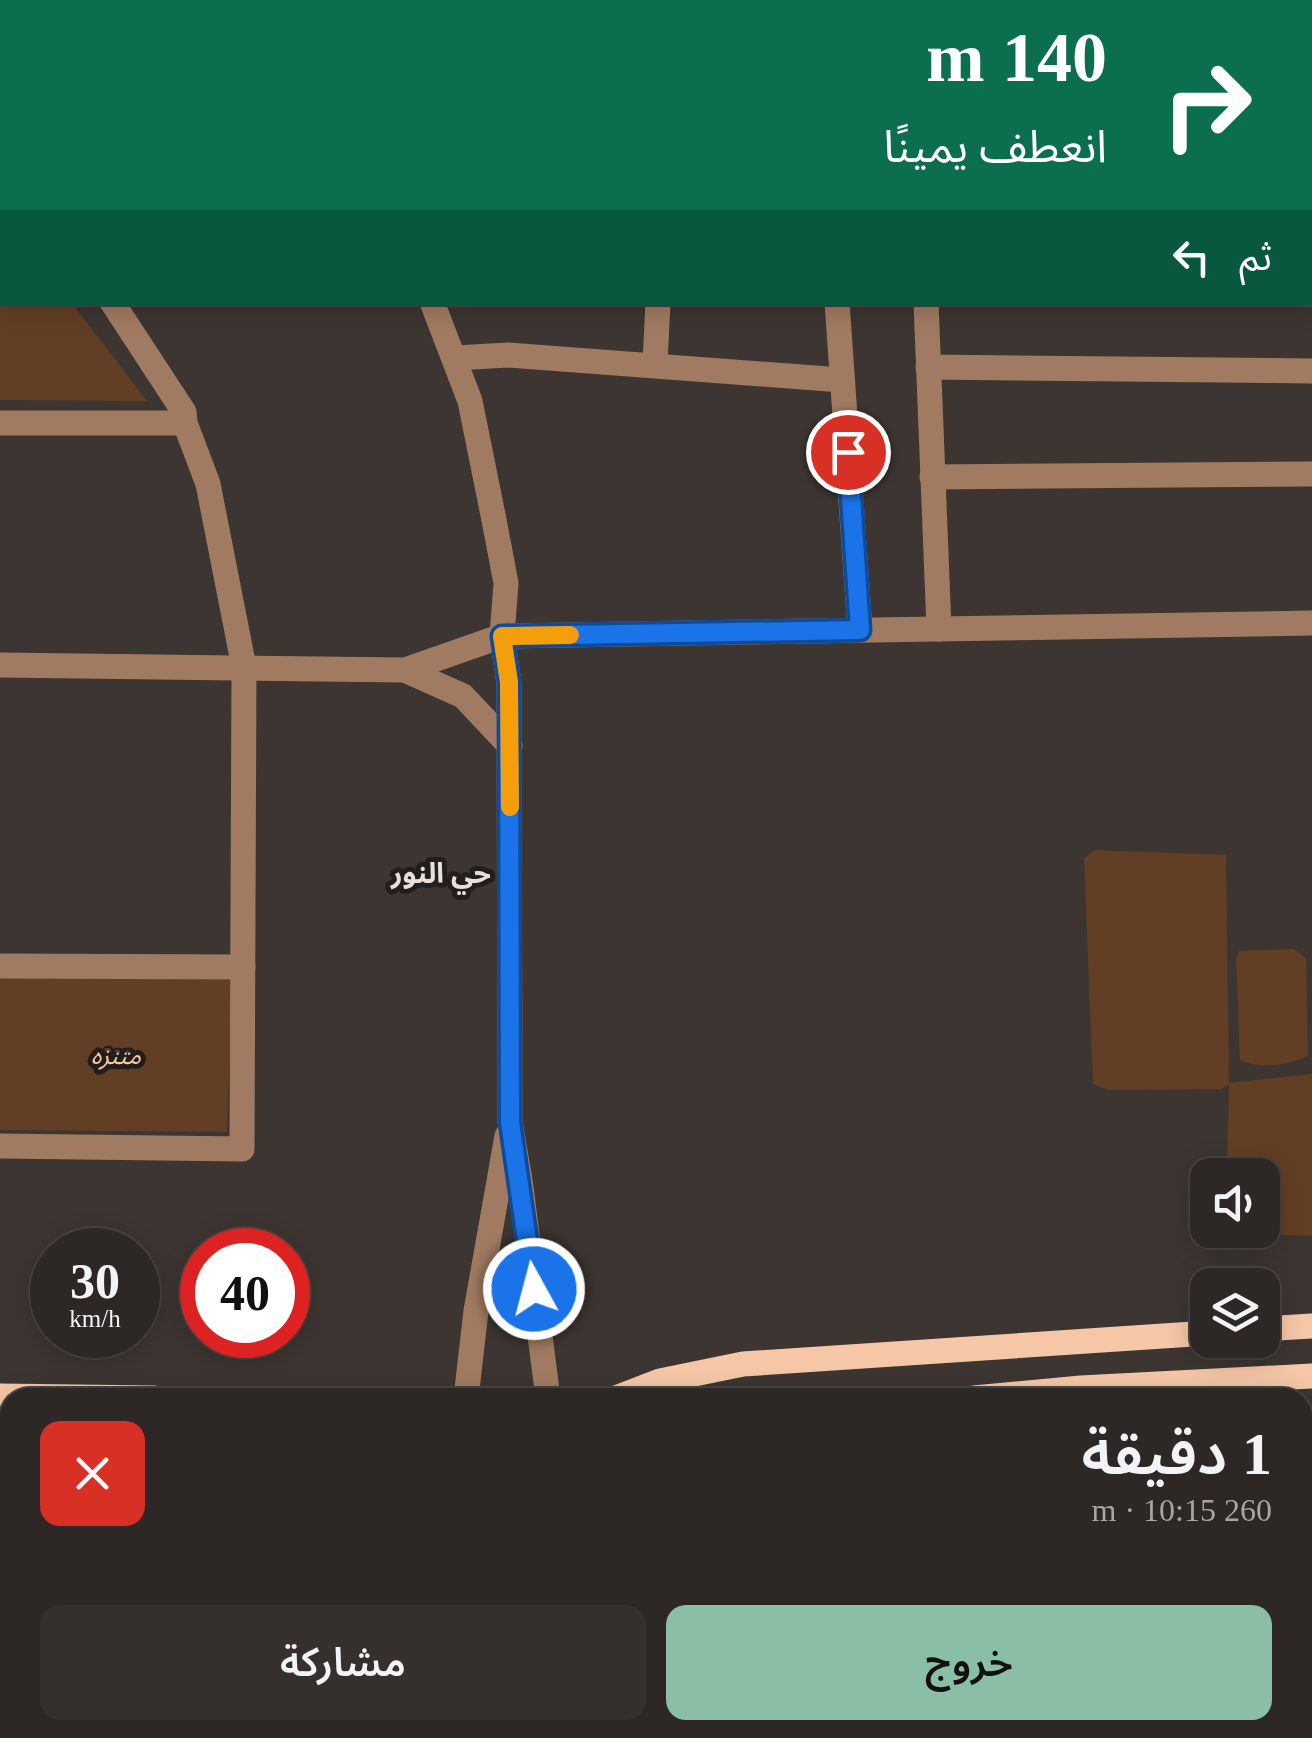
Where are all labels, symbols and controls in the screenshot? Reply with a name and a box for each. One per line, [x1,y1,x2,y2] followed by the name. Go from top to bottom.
[926,19,1107,96] text: 140 m
[1142,40,1272,170] icon: right
[883,122,1107,172] text: انعطف يمينًا
[1164,230,1219,285] icon: left
[1239,236,1272,278] text: ثم
[806,410,891,495] pin
[821,425,876,480] icon: arrive
[390,858,491,895] district label: حي النور
[91,1042,141,1070] park label: متنزه
[1190,1158,1280,1358] map controls
[1190,1158,1280,1248] button: sound
[180,1228,310,1358] speed limit sign: 40
[482,1237,586,1341] position arrow
[70,1253,120,1309] text: 30
[1190,1268,1280,1358] button: layers
[69,1305,121,1332] text: km/h
[40,1421,145,1526] button: close
[1081,1421,1272,1487] text: 1 دقيقة
[1092,1492,1272,1528] text: 260 m · 10:15
[40,1605,646,1720] button: مشاركة
[666,1605,1272,1720] button: خروج

